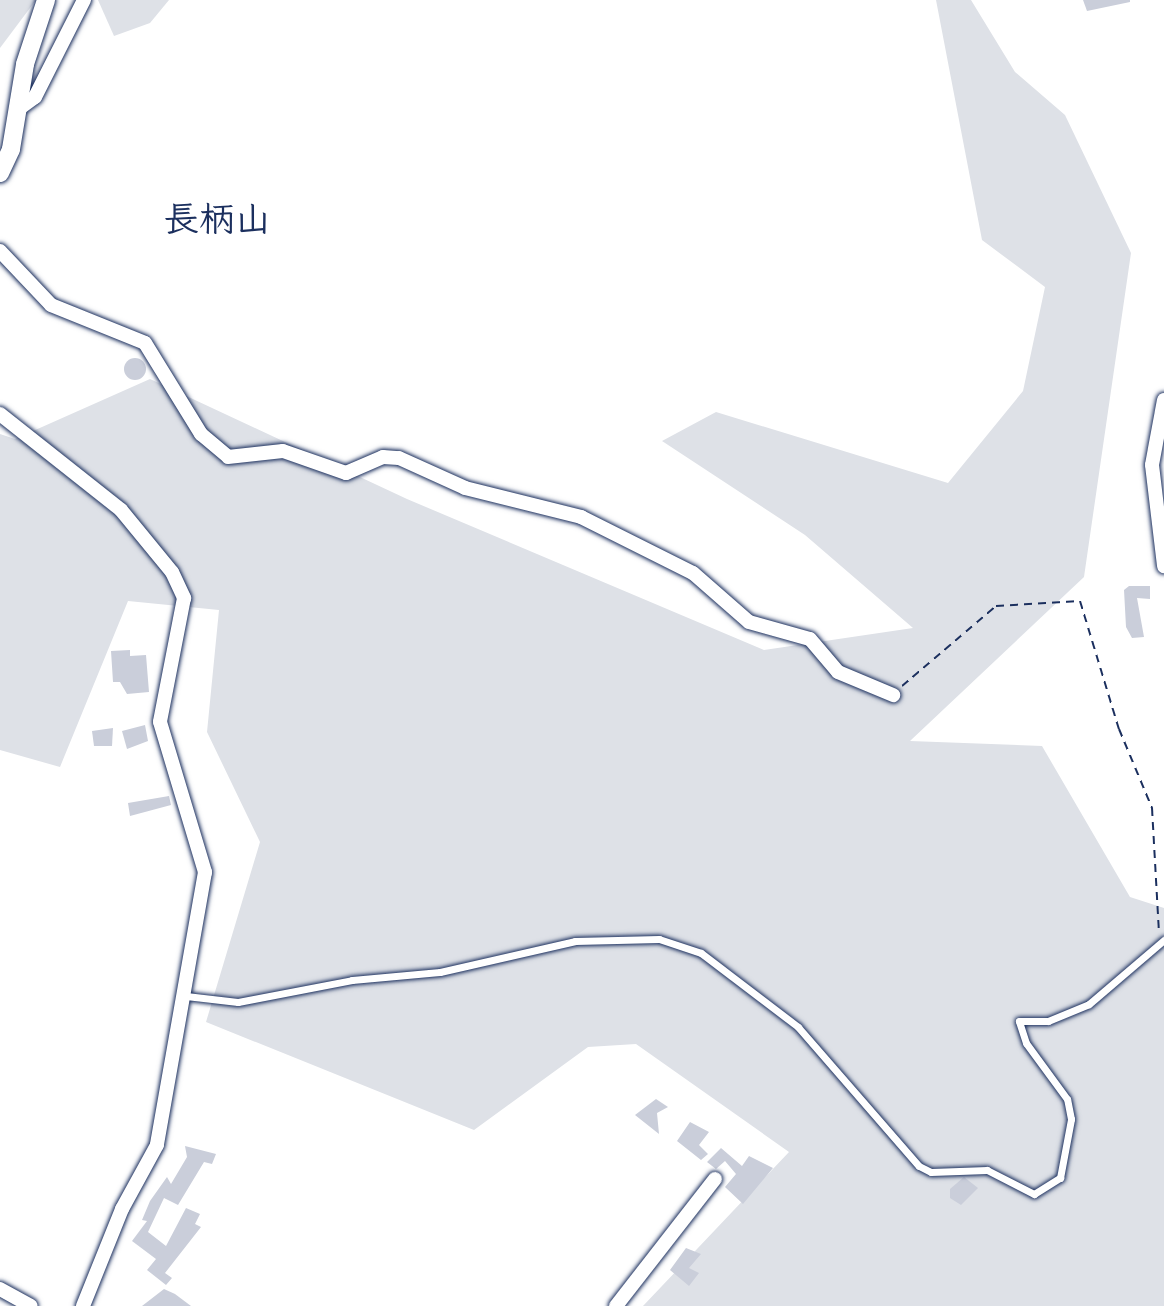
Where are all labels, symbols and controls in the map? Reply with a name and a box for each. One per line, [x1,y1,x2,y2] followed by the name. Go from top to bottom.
[163,198,271,242] district label: 長柄山

